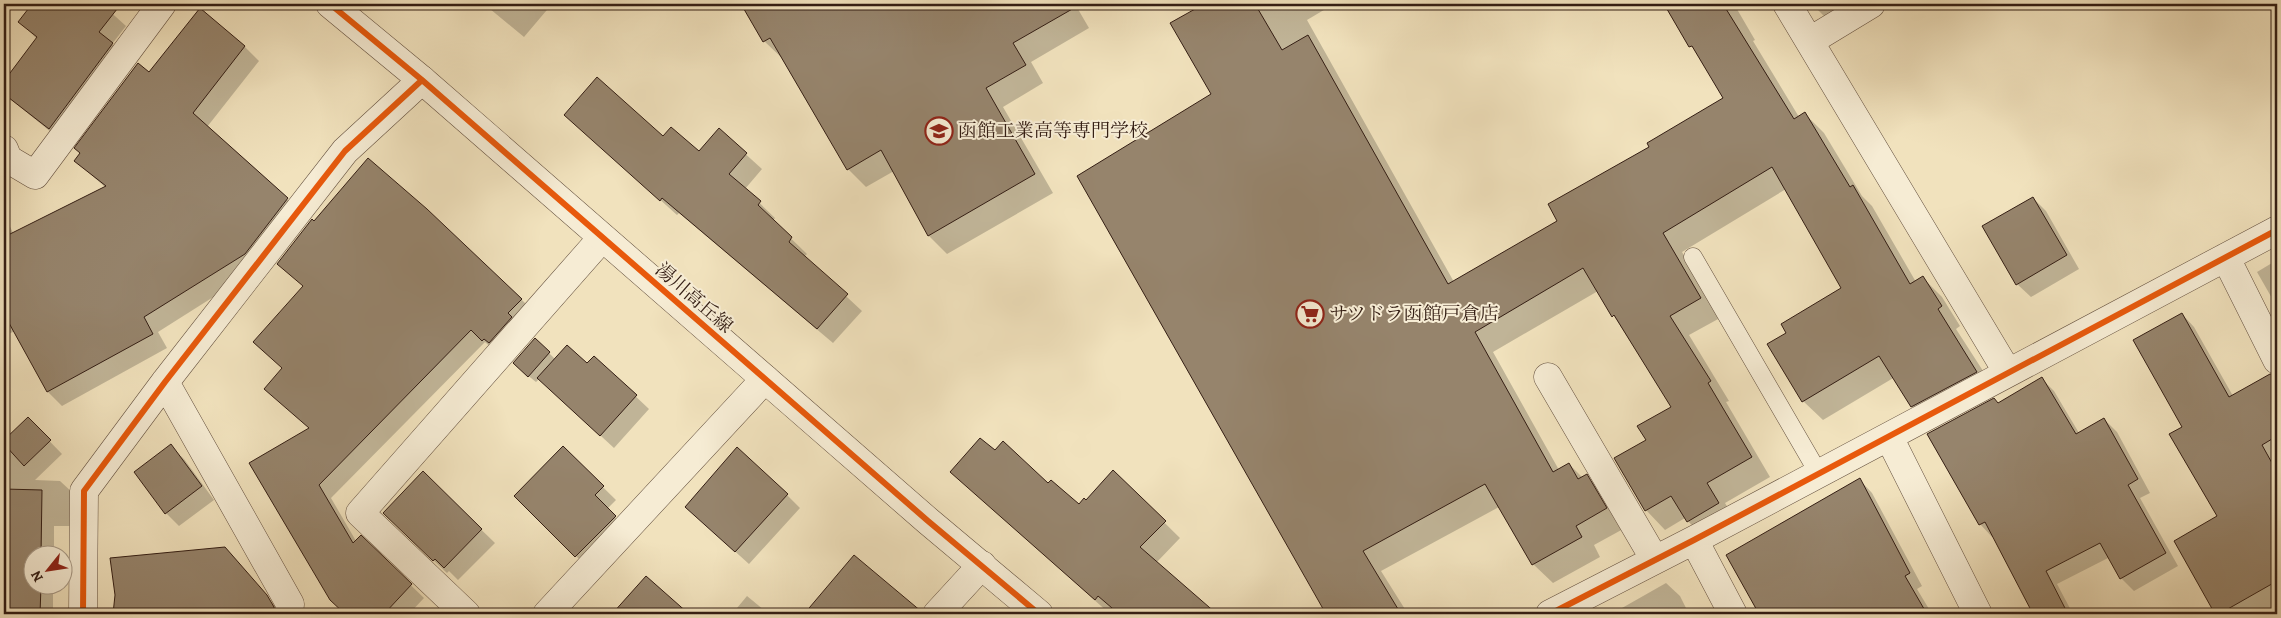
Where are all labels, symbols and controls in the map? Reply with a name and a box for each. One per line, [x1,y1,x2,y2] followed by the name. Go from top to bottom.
[924,116,954,146] school or university icon: 函館工業高等専門学校
[958,118,1148,144] place label: 函館工業高等専門学校
[650,257,738,339] street label: 湯川高丘線
[1295,299,1325,329] supermarket icon: サツドラ函館戸倉店
[1329,301,1499,327] place label: サツドラ函館戸倉店
[22,546,72,596] north arrow
[26,567,48,585] text: N

